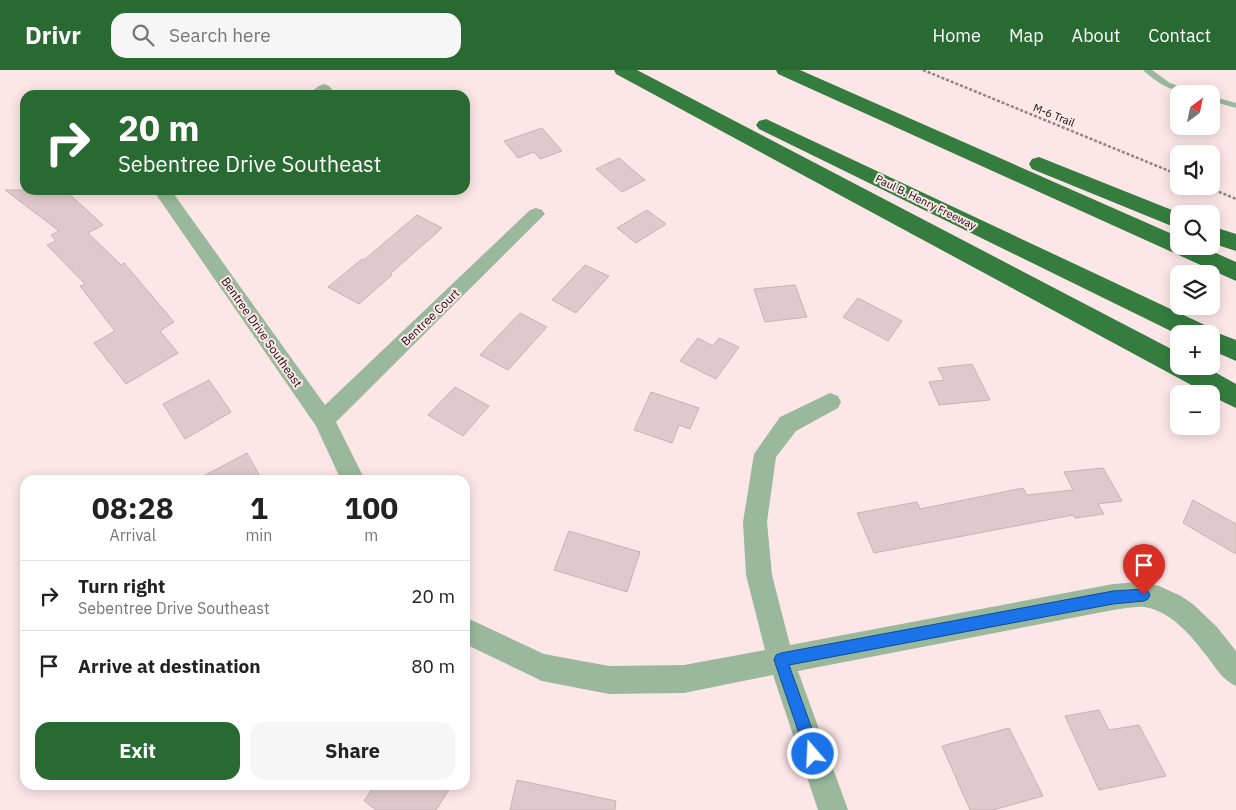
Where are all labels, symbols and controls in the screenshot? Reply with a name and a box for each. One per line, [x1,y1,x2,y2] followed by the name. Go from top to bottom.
[111,13,461,58] search box
[25,19,81,51] text: Drivr
[129,21,157,49] icon: search
[169,23,271,47] text: Search here
[933,24,981,47] text: Home
[1009,24,1044,47] text: Map
[1072,24,1120,47] text: About
[1148,24,1211,47] text: Contact
[1170,85,1220,135] north arrow
[1170,85,1220,435] map controls
[1031,100,1077,130] street label: M-6 Trail
[118,105,200,151] text: 20 m
[35,110,100,175] icon: right
[1170,145,1220,195] button: sound
[118,149,381,178] text: Sebentree Drive Southeast
[873,171,979,233] street label: Paul B. Henry Freeway
[1170,205,1220,255] button: search
[1170,265,1220,315] button: layers
[218,274,306,390] street label: Bentree Drive Southeast
[398,285,462,349] street label: Bentree Court
[1170,325,1220,375] button: +
[1170,385,1220,435] button: −
[92,488,174,527] text: 08:28
[250,488,268,527] text: 1
[344,488,398,527] text: 100
[109,525,156,545] text: Arrival
[245,525,272,545] text: min
[364,525,378,545] text: m
[1123,544,1165,595] pin
[1130,551,1158,579] icon: arrive
[78,574,165,598] text: Turn right
[35,582,63,610] icon: right
[411,584,455,608] text: 20 m
[78,598,270,618] text: Sebentree Drive Southeast
[35,652,63,680] icon: arrive
[78,654,261,678] text: Arrive at destination
[411,654,455,678] text: 80 m
[35,722,240,780] button: Exit
[250,722,455,780] button: Share
[786,727,838,779] position arrow

